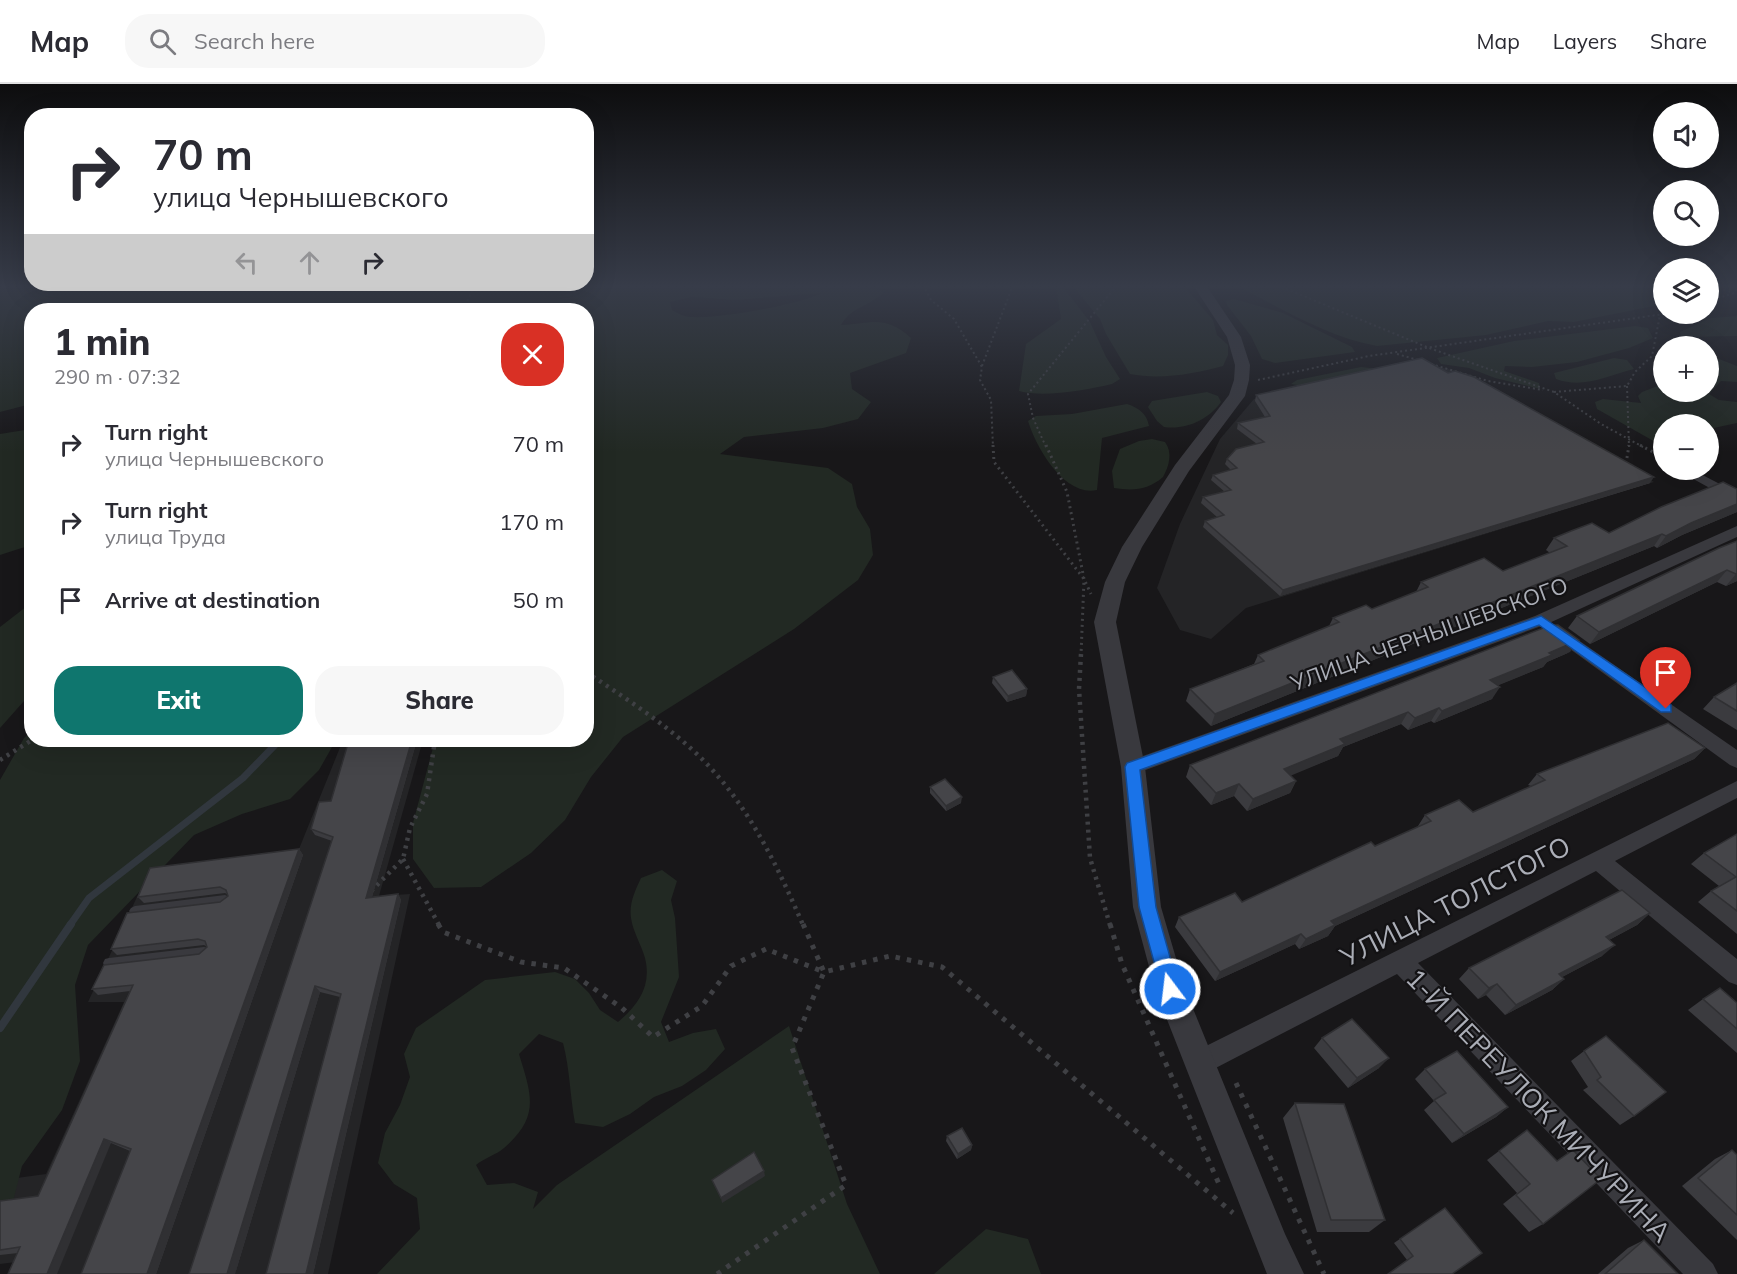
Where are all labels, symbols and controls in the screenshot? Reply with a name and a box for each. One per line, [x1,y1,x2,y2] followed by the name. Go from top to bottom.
[125,14,545,68] search box
[30,24,89,59] text: Map
[146,25,179,58] icon: search
[194,27,315,55] text: Search here
[1477,28,1520,54] text: Map
[1553,28,1617,54] text: Layers
[1650,28,1707,54] text: Share
[1653,102,1719,480] map controls
[1653,102,1719,168] button: sound
[153,128,253,181] text: 70 m
[54,132,132,210] icon: right
[153,180,449,214] text: улица Чернышевского
[1653,180,1719,246] button: search
[230,246,263,279] icon: left
[293,246,326,279] icon: ahead
[356,246,389,279] icon: right
[1653,258,1719,324] button: layers
[54,319,150,364] text: 1 min
[501,323,564,386] button: close
[1653,336,1719,402] button: +
[54,364,180,389] text: 290 m · 07:32
[1653,414,1719,480] button: −
[105,418,208,446] text: Turn right
[54,428,87,461] icon: right
[513,430,564,458] text: 70 m
[105,446,324,471] text: улица Чернышевского
[105,496,208,524] text: Turn right
[54,506,87,539] icon: right
[499,508,564,536] text: 170 m
[105,524,226,549] text: улица Труда
[1286,571,1571,698] street label: УЛИЦА ЧЕРНЫШЕВСКОГО
[54,584,87,617] icon: arrive
[105,586,320,614] text: Arrive at destination
[513,586,564,614] text: 50 m
[1640,647,1691,709] pin
[1649,656,1682,689] icon: arrive
[54,666,303,735] button: Exit
[315,666,564,735] button: Share
[1333,828,1576,974] street label: УЛИЦА ТОЛСТОГО
[1138,957,1202,1021] position arrow
[1399,961,1679,1249] street label: 1-Й ПЕРЕУЛОК МИЧУРИНА

